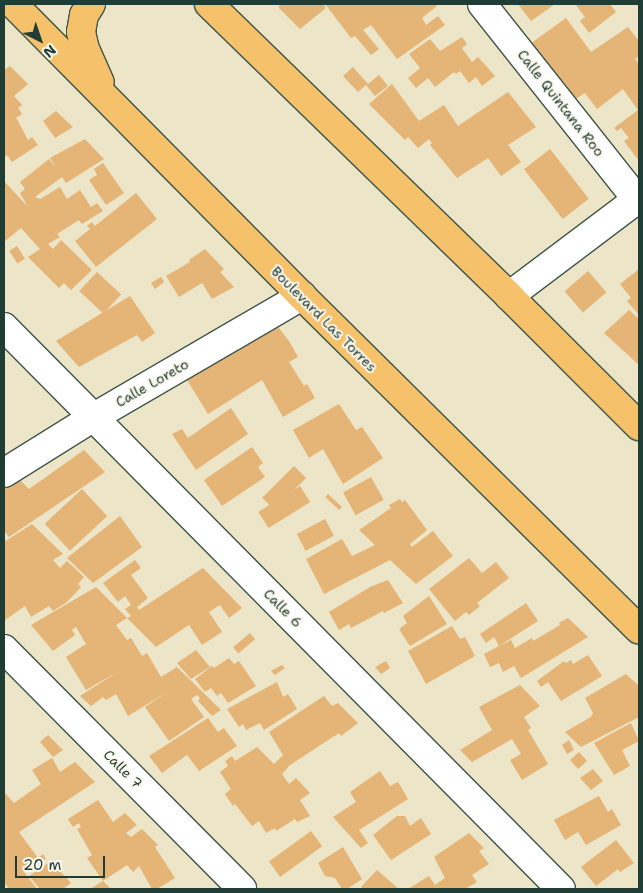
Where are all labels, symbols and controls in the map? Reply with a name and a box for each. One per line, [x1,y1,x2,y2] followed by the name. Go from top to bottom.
[15,15,65,65] north arrow
[40,41,60,62] text: N
[514,46,608,160] street label: Calle Quintana Roo
[268,263,380,375] street label: Boulevard Las Torres
[113,355,191,411] street label: Calle Loreto
[260,585,306,631] street label: Calle 6
[100,746,146,792] street label: Calle 7
[18,846,108,878] scale bar
[23,855,62,875] text: 20 m

